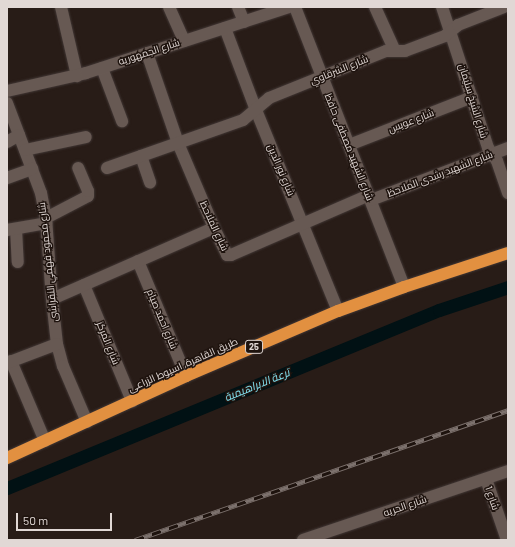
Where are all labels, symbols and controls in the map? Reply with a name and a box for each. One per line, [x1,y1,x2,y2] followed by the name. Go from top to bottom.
[117,36,181,68] street label: شارع الجمهوريه
[308,53,370,87] street label: شارع الشرقاوي
[456,62,490,140] street label: شارع الشيخ سليمان
[322,92,376,202] street label: شارع الشهيد مصطفى حافظ
[386,107,436,135] street label: شارع عويس
[265,142,297,198] street label: شارع نور الدين
[386,148,494,200] street label: شارع الشهيد رشدى الملاحظ
[197,199,231,253] street label: شارع الملاحظ
[36,202,60,322] street label: شارع محمود فهمي النقراشى
[144,287,180,351] street label: شارع احمد صيام
[94,320,122,366] street label: شارع المركز
[126,335,240,395] street label: طريق القاهرة, اسيوط الزراعى
[245,340,263,354] road number: 25
[222,366,292,404] water label: ترعة الابراهيمية
[482,484,502,512] street label: شارع 1
[382,493,428,519] street label: شارع الحريه
[18,505,114,531] scale bar
[23,513,48,527] text: 50 m

